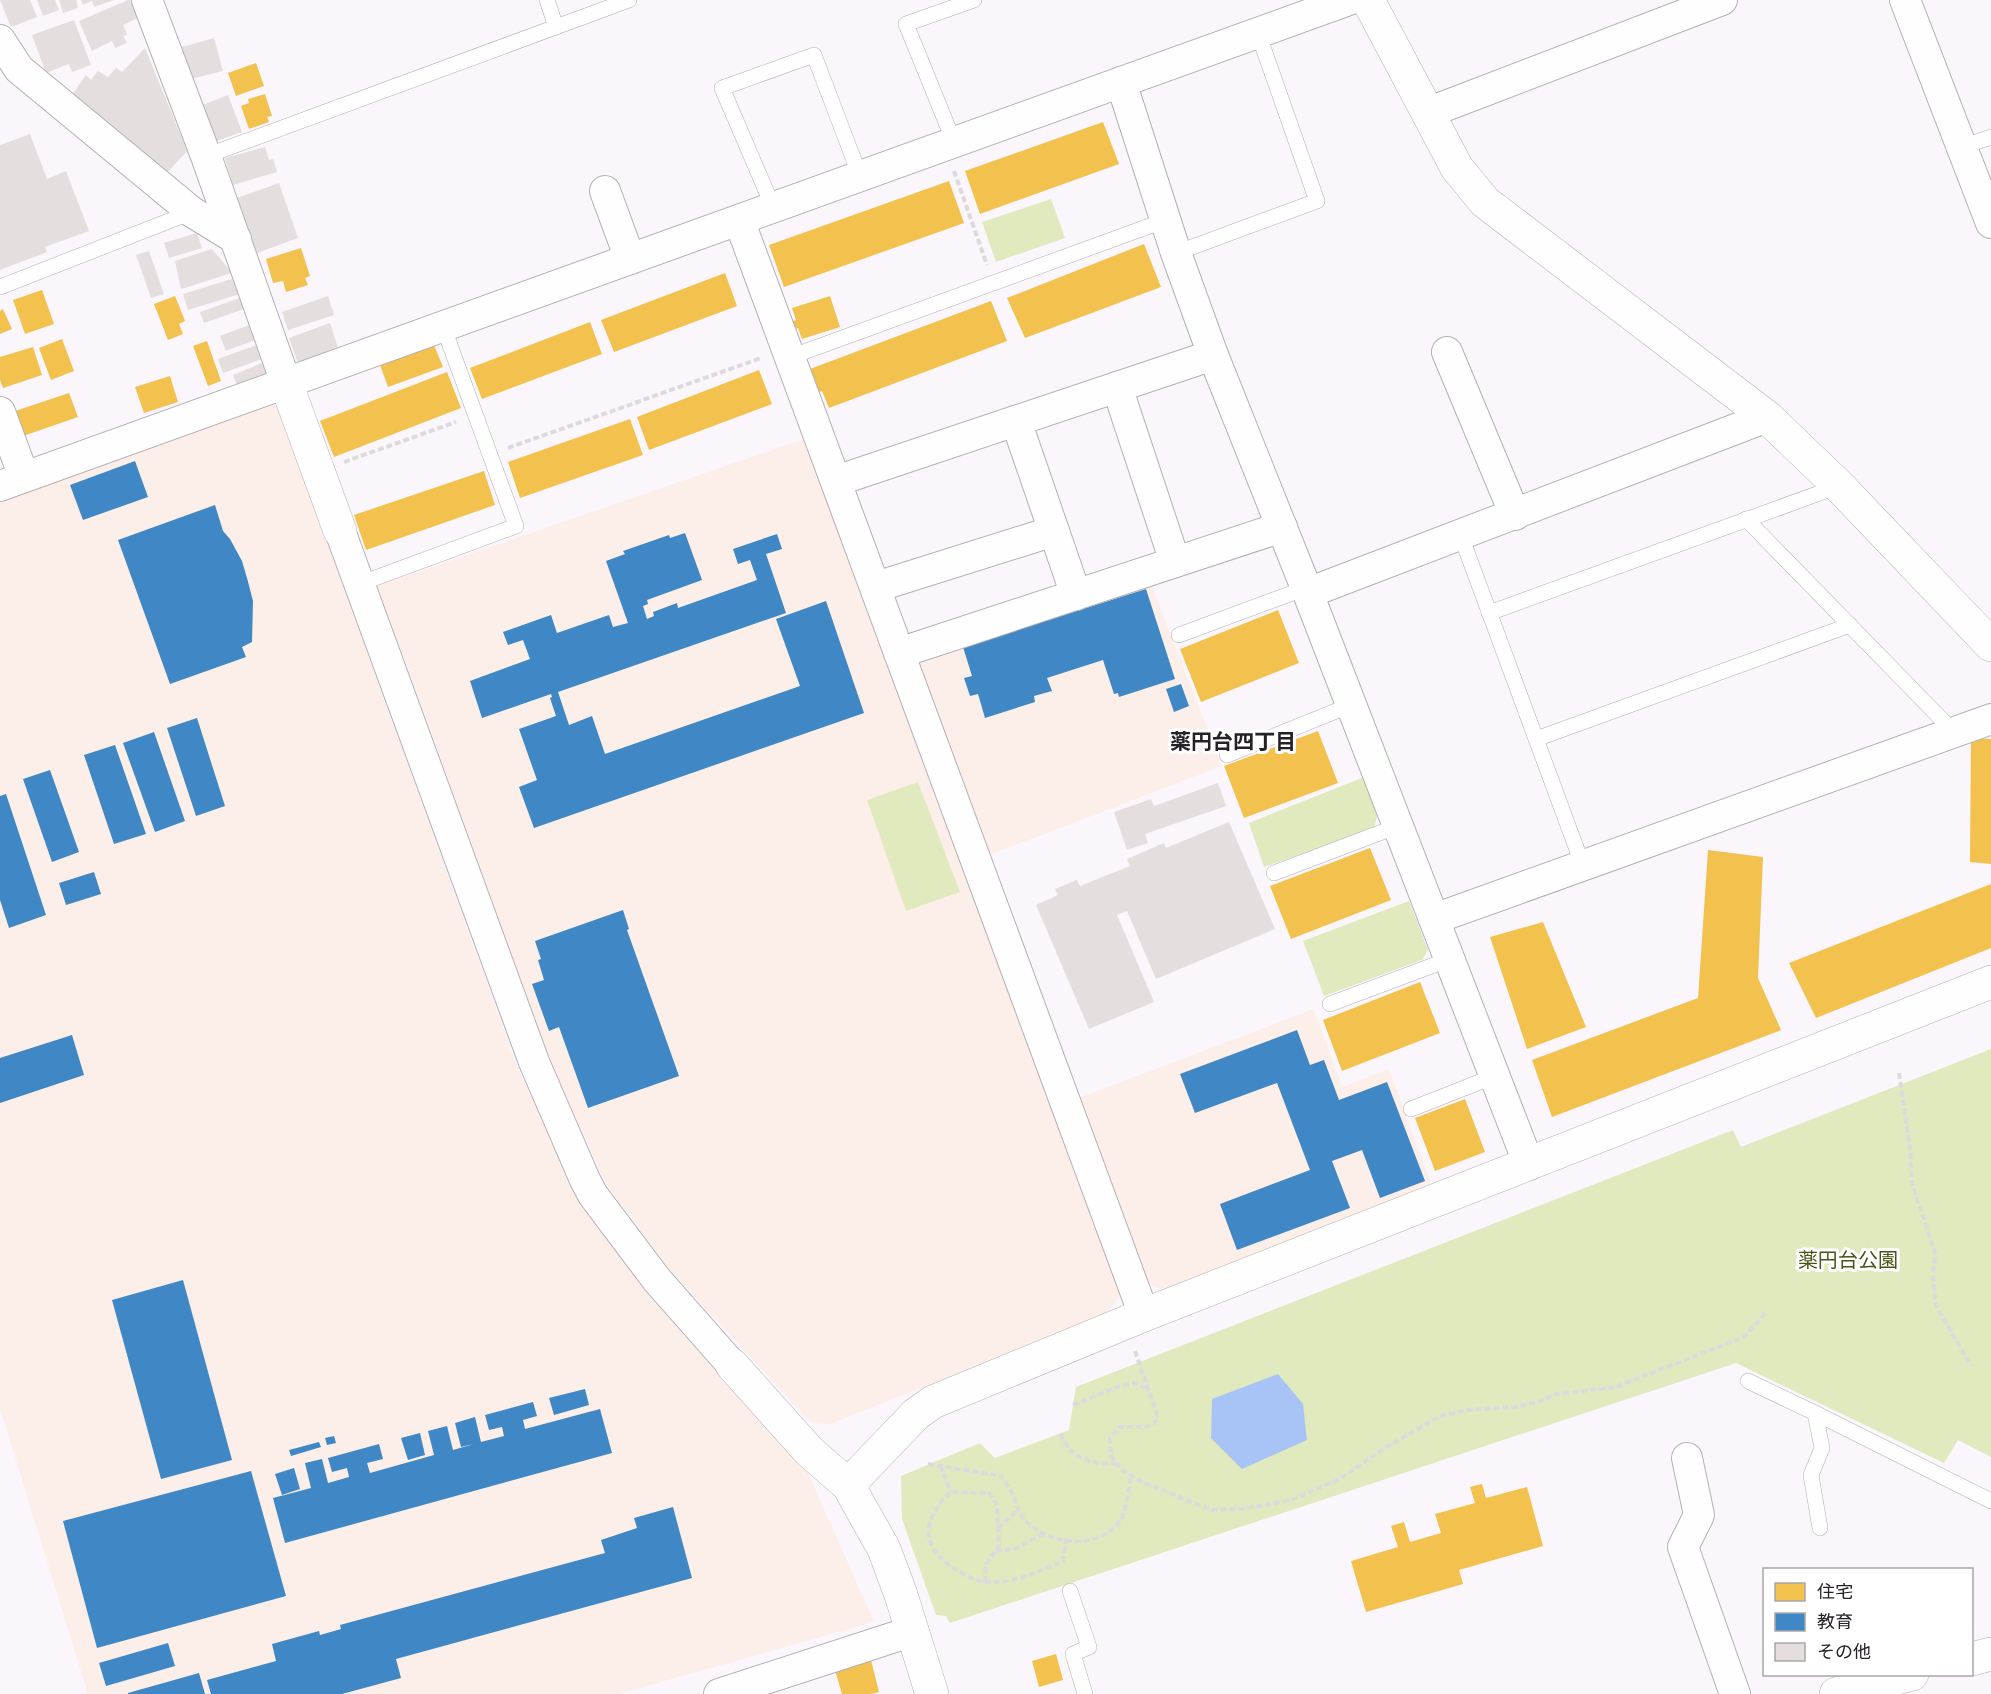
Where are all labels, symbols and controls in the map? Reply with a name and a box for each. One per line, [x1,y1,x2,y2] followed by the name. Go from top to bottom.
[1170,728,1296,754] district label: 薬円台四丁目
[1798,1247,1898,1271] park label: 薬円台公園
[1763,1568,1973,1676] legend
[1817,1580,1853,1602] text: 住宅
[1817,1610,1853,1632] text: 教育
[1817,1640,1871,1662] text: その他

